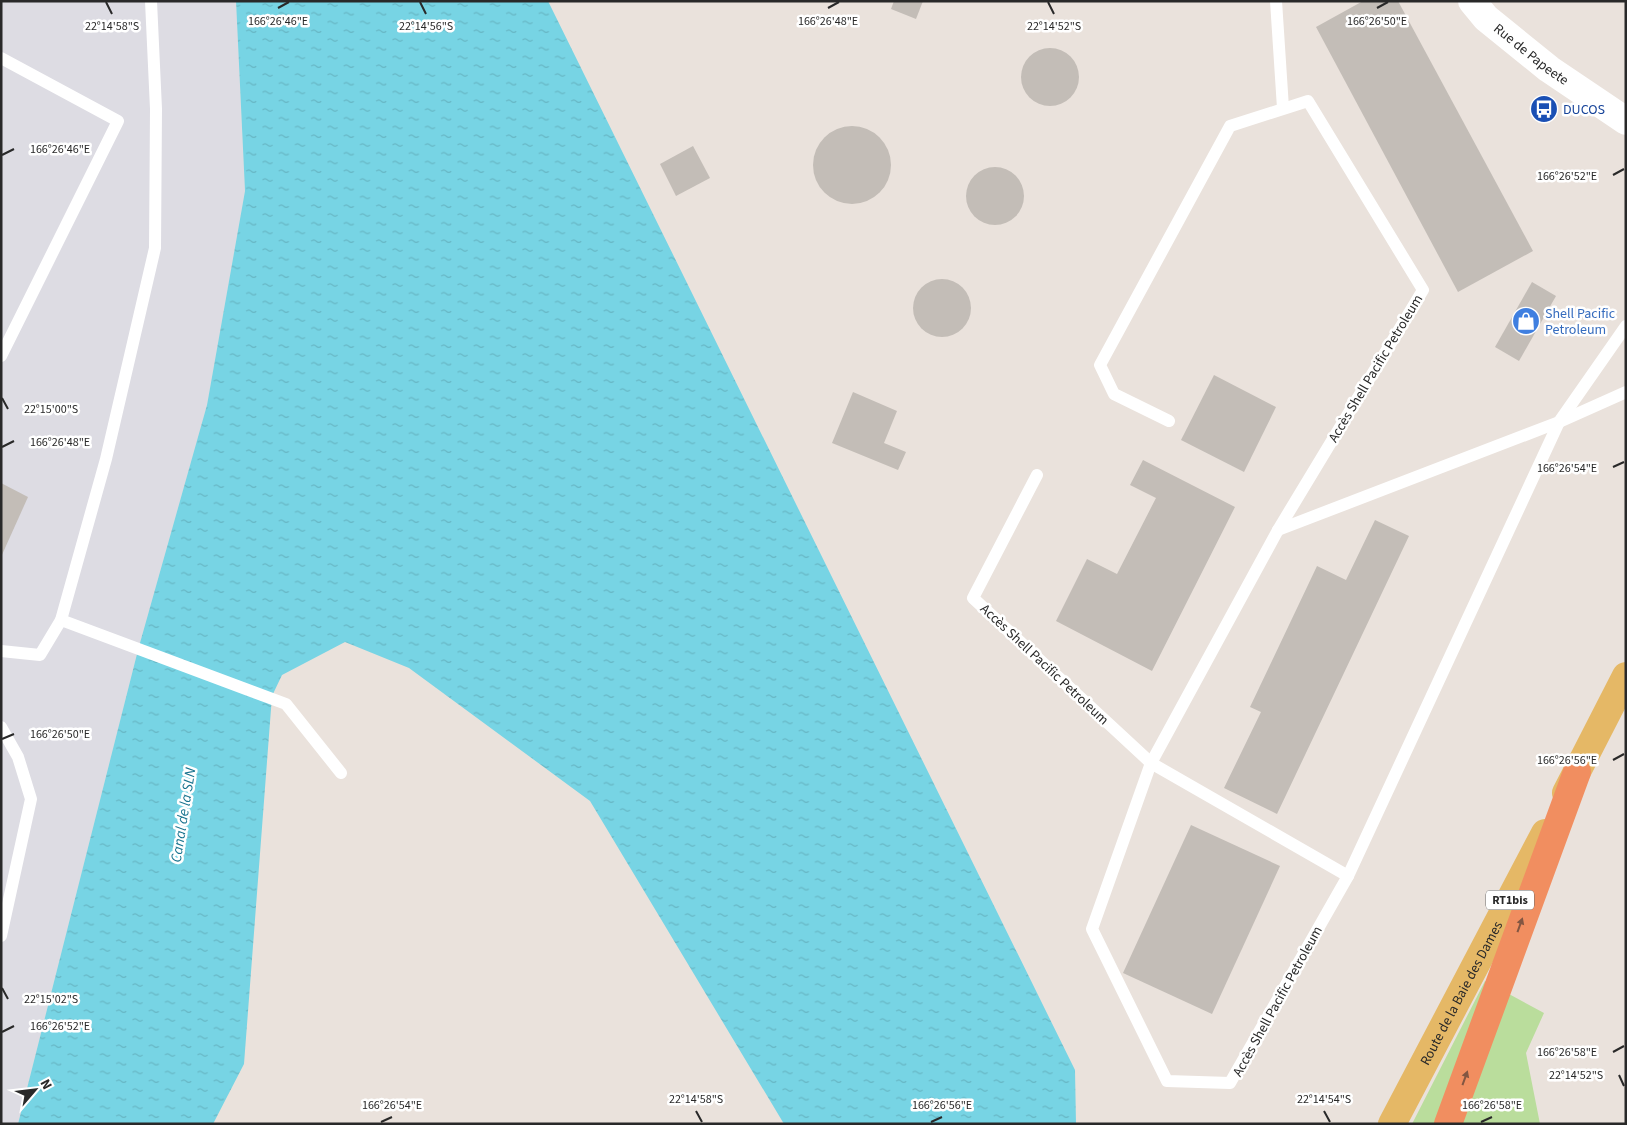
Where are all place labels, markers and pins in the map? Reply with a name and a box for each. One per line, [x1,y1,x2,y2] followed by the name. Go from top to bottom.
[1529,94,1559,124] bus stop icon: DUCOS
[1563,100,1605,120] place label: DUCOS
[1545,304,1616,340] place label: Shell Pacific Petroleum
[1511,306,1541,336] shop icon: Shell Pacific Petroleum

